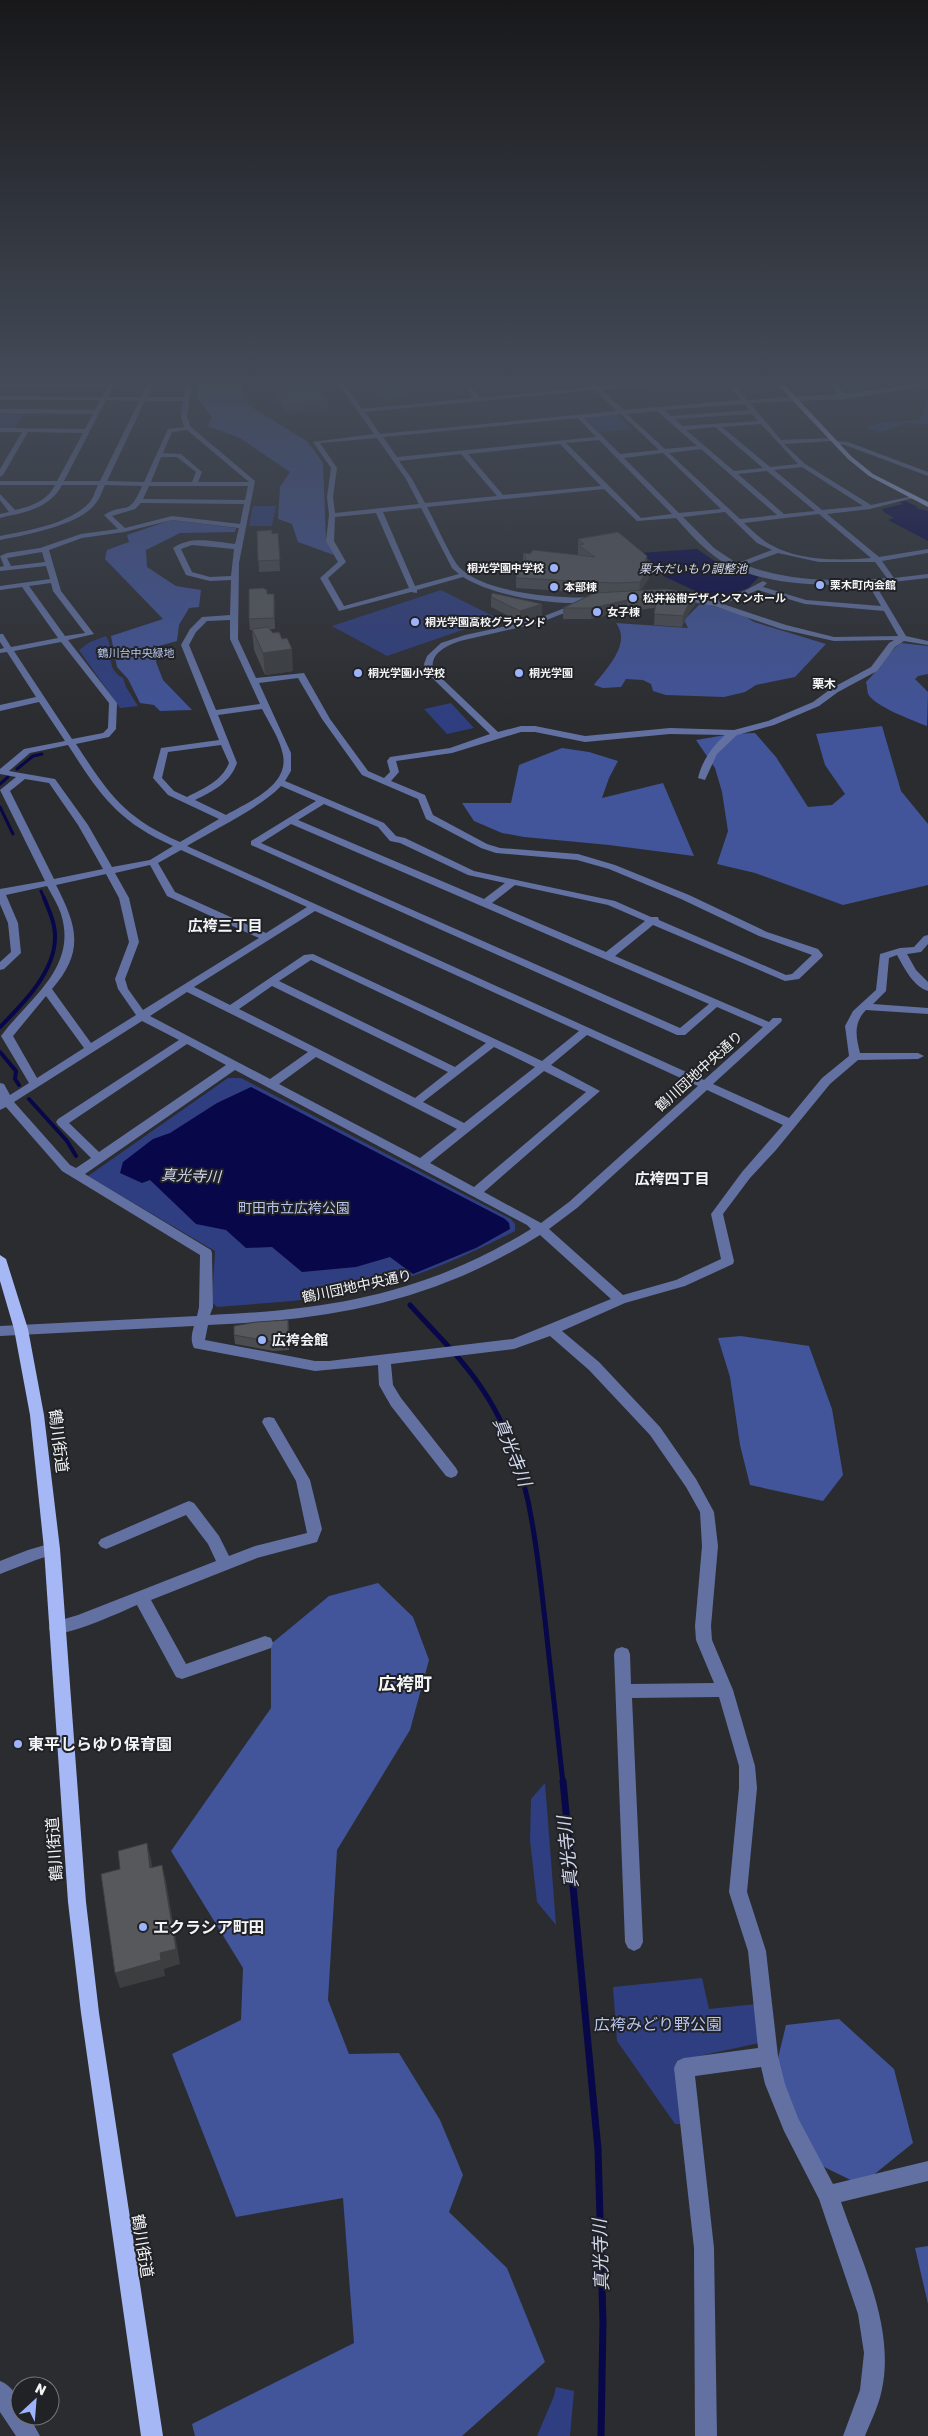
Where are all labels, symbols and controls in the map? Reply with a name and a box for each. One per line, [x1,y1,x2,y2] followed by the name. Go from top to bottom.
[467,562,544,575] place label: 桐光学園中学校
[548,562,560,574] marker: 桐光学園中学校
[639,562,748,576] water label: 栗木だいもり調整池
[814,579,826,591] marker: 栗木町内会館
[830,579,896,592] place label: 栗木町内会館
[548,581,560,593] marker: 本部棟
[564,581,597,594] place label: 本部棟
[627,592,639,604] marker: 松井裕樹デザインマンホール
[643,592,786,605] place label: 松井裕樹デザインマンホール
[591,606,603,618] marker: 女子棟
[607,606,640,619] place label: 女子棟
[409,616,421,628] marker: 桐光学園高校グラウンド
[425,616,546,629] place label: 桐光学園高校グラウンド
[98,647,175,660] park label: 鶴川台中央緑地
[352,667,364,679] marker: 桐光学園小学校
[368,667,445,680] place label: 桐光学園小学校
[513,667,525,679] marker: 桐光学園
[529,667,573,680] place label: 桐光学園
[812,677,836,691] district label: 栗木
[187,917,263,935] district label: 広袴三丁目
[652,1028,747,1115] street label: 鶴川団地中央通り
[161,1166,223,1186] water label: 真光寺川
[634,1170,710,1188] district label: 広袴四丁目
[238,1200,350,1217] park label: 町田市立広袴公園
[301,1267,414,1306] street label: 鶴川団地中央通り
[272,1332,328,1349] place label: 広袴会館
[256,1334,268,1346] marker: 広袴会館
[45,1408,72,1474] street label: 鶴川街道
[488,1415,536,1491] water label: 真光寺川
[378,1673,432,1695] district label: 広袴町
[28,1735,172,1754] place label: 東平しらゆり保育園
[12,1738,24,1750] marker: 東平しらゆり保育園
[553,1813,583,1889] water label: 真光寺川
[43,1816,66,1882] street label: 鶴川街道
[153,1918,265,1937] place label: エクラシア町田
[137,1921,149,1933] marker: エクラシア町田
[594,2015,722,2034] park label: 広袴みどり野公園
[128,2213,157,2279] street label: 鶴川街道
[589,2217,613,2291] water label: 真光寺川
[10,2376,60,2426] north arrow
[32,2380,49,2400] text: N

